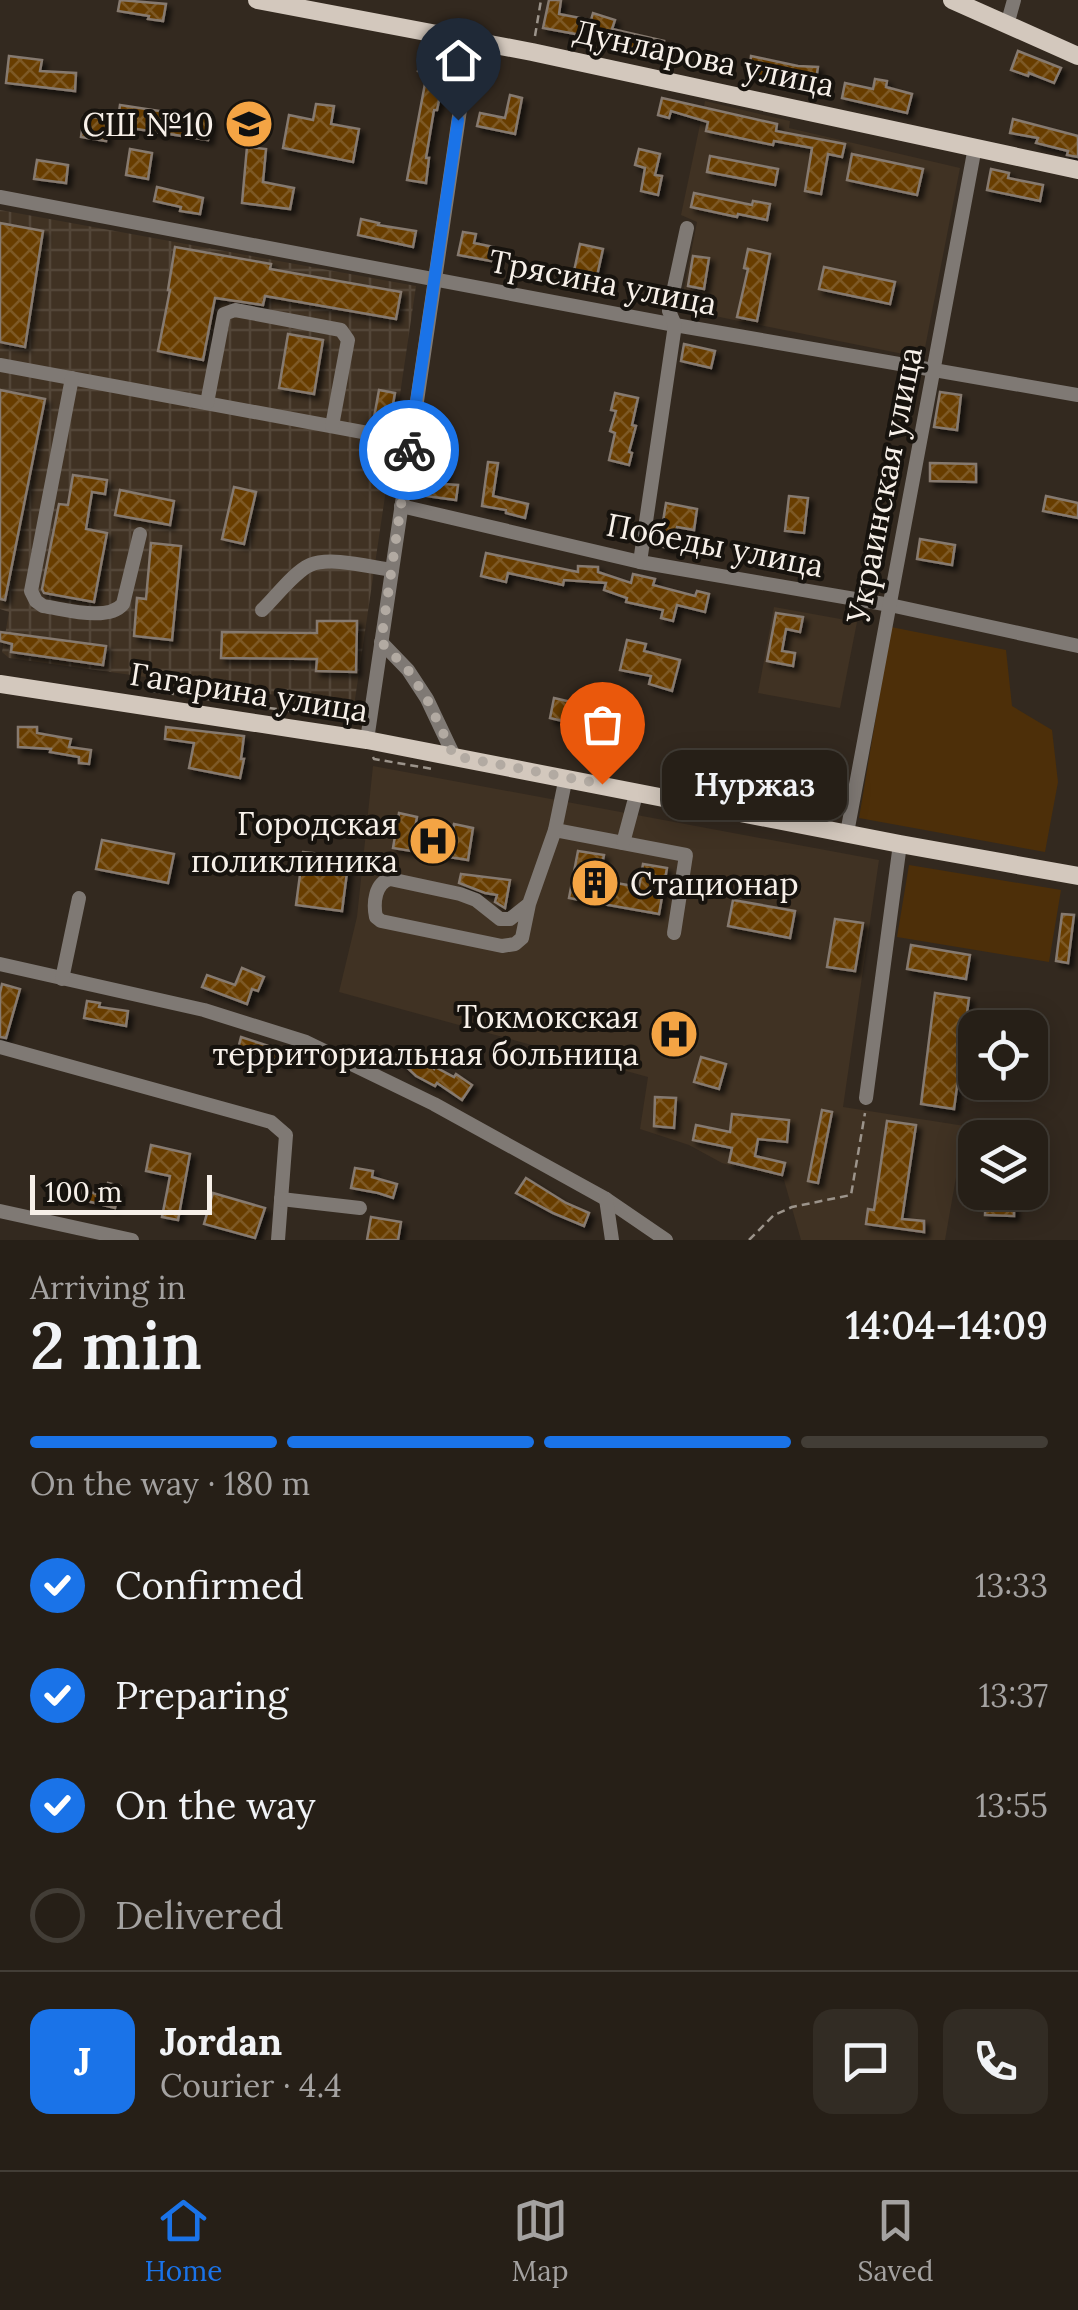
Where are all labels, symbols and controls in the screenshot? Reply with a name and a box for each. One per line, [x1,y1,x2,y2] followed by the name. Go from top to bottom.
[570,10,838,106] street label: Дунларова улица
[416,18,501,121] pin
[431,33,486,88] icon: home
[223,98,275,150] school or university icon: СШ №10
[82,104,214,145] place label: СШ №10
[486,240,720,324] street label: Трясина улица
[837,343,931,628] street label: Украинская улица
[359,400,459,500] courier
[382,423,437,478] icon: bike
[603,504,827,586] street label: Победы улица
[127,653,371,731] street label: Гагарина улица
[560,682,645,785] pin
[575,697,630,752] icon: bag
[662,749,847,819] callout: Нуржаз
[694,764,815,805] text: Нуржаз
[191,803,398,881] place label: Городская поликлиника
[407,815,459,867] hospital icon: Городская поликлиника
[569,857,621,909] building icon: Cтационар
[630,863,799,904] place label: Cтационар
[213,996,639,1074] place label: Токмокская территориальная больница
[648,1008,700,1060] hospital icon: Токмокская территориальная больница
[958,1010,1048,1210] map controls
[958,1010,1048,1100] button: locate
[958,1120,1048,1210] button: layers
[30,1170,212,1214] scale bar
[45,1174,122,1210] text: 100 m
[30,1267,186,1308] text: Arriving in
[846,1301,1048,1349] text: 14:04–14:09
[30,1304,202,1387] text: 2 min
[30,1463,310,1504] text: On the way · 180 m
[30,1558,85,1613] icon: check
[115,1561,304,1609] text: Confirmed
[975,1565,1048,1606] text: 13:33
[30,1668,85,1723] icon: check
[115,1671,288,1719] text: Preparing
[979,1675,1048,1716] text: 13:37
[30,1778,85,1833] icon: check
[115,1781,316,1829] text: On the way
[976,1785,1048,1826] text: 13:55
[115,1891,284,1939] text: Delivered
[813,2009,918,2114] button: chat
[943,2009,1048,2114] button: phone
[160,2017,282,2065] text: Jordan
[74,2037,91,2085] text: J
[160,2065,342,2106] text: Courier · 4.4
[145,2193,222,2289] tab: Home
[512,2193,568,2289] tab: Map
[858,2193,933,2289] tab: Saved

